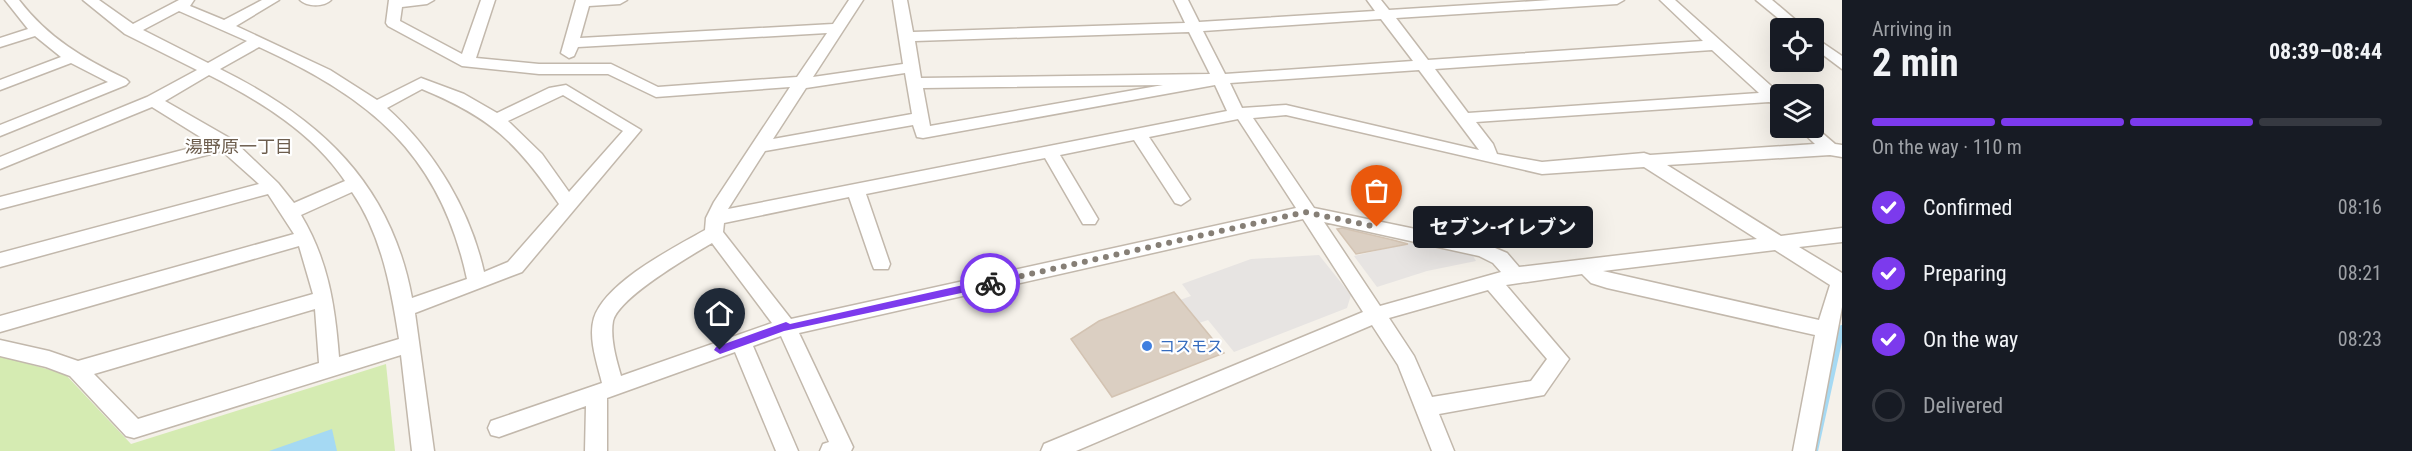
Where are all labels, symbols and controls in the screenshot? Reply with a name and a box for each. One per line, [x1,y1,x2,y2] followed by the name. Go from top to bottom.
[1872,17,1952,41] text: Arriving in
[1770,18,1824,138] map controls
[1770,18,1824,72] button: locate
[2269,39,2382,64] text: 08:39–08:44
[1872,40,1959,86] text: 2 min
[1770,84,1824,138] button: layers
[1872,135,2022,159] text: On the way · 110 m
[185,136,293,157] district label: 湯野原一丁目
[1351,165,1402,227] pin
[1360,174,1393,207] icon: bag
[1872,191,1905,224] icon: check
[1923,195,2012,220] text: Confirmed
[2338,195,2382,219] text: 08:16
[1413,206,1593,248] callout: セブン-イレブン
[1429,215,1577,239] text: セブン-イレブン
[960,253,1020,313] courier
[1872,257,1905,290] icon: check
[1923,261,2007,286] text: Preparing
[2338,261,2382,285] text: 08:21
[974,267,1007,300] icon: bike
[694,288,745,350] pin
[703,297,736,330] icon: home
[1872,323,1905,356] icon: check
[1923,327,2018,352] text: On the way
[2338,327,2382,351] text: 08:23
[1159,337,1223,356] place label: コスモス
[1140,339,1154,353] marker: コスモス
[1923,393,2003,418] text: Delivered

